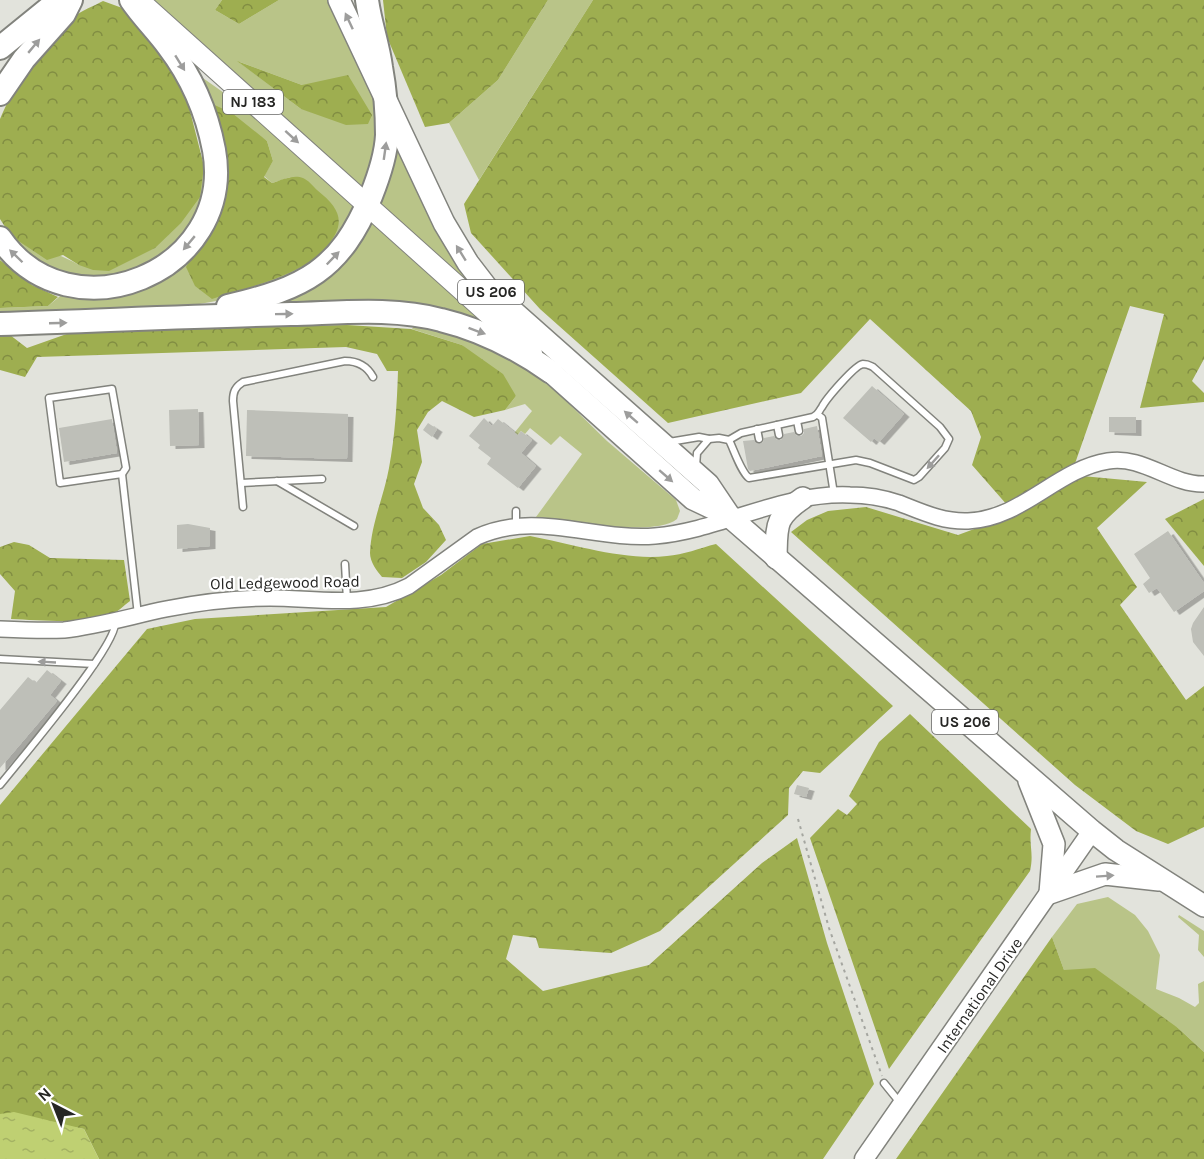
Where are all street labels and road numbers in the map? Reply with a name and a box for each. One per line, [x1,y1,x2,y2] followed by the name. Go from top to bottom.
[223,90,283,114] road number: NJ 183
[458,280,524,304] road number: US 206
[210,572,360,593] street label: Old Ledgewood Road
[932,710,998,734] road number: US 206
[933,934,1026,1057] street label: International Drive

